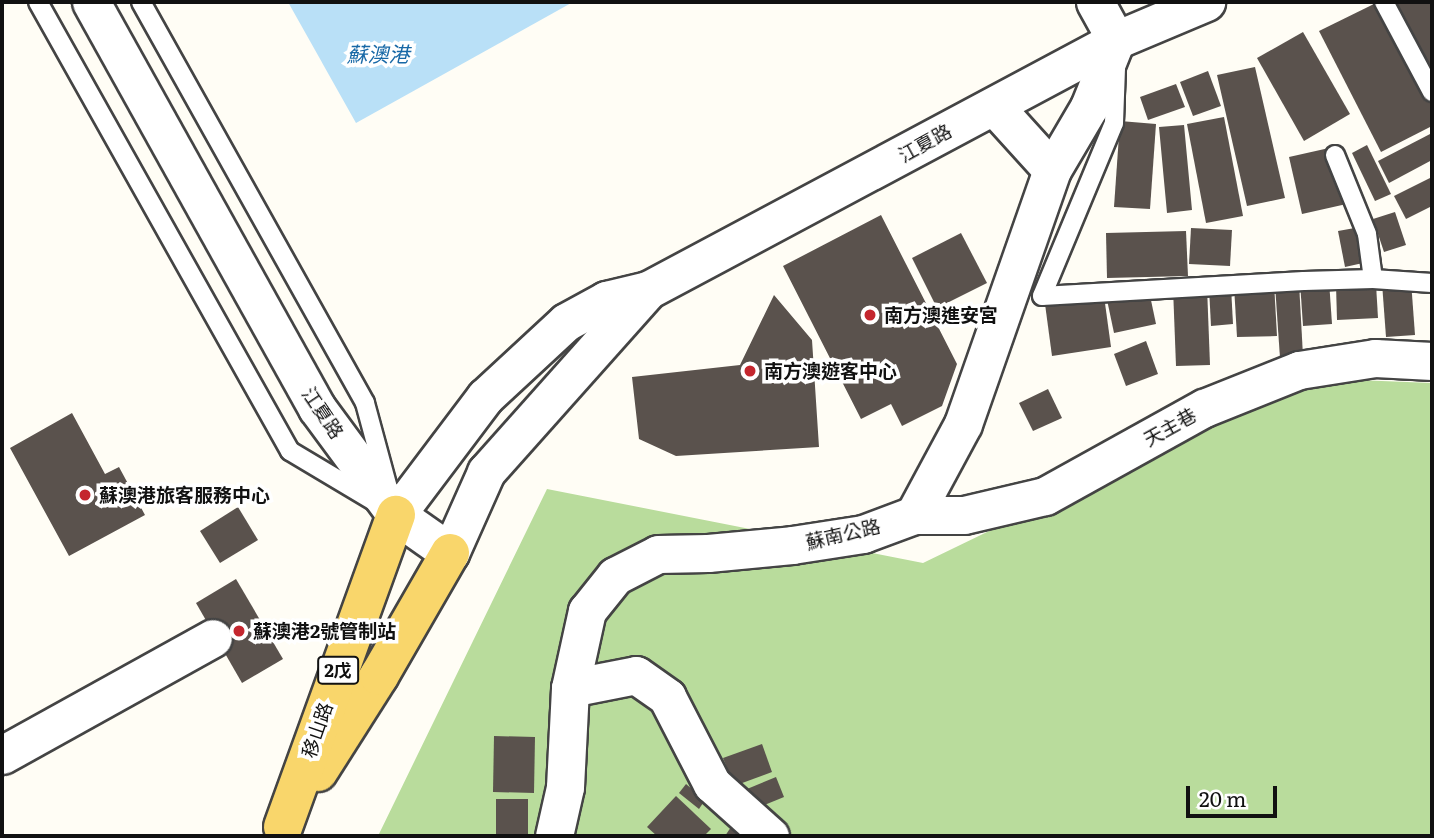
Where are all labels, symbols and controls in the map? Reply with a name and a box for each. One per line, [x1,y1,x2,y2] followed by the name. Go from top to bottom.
[347,40,409,66] water label: 蘇澳港
[895,119,955,167] street label: 江夏路
[884,304,998,326] place label: 南方澳進安宮
[862,307,878,323] marker: 南方澳進安宮
[764,360,897,382] place label: 南方澳遊客中心
[742,363,758,379] marker: 南方澳遊客中心
[298,383,348,443] street label: 江夏路
[1140,403,1200,451] street label: 天主巷
[99,484,270,506] place label: 蘇澳港旅客服務中心
[77,487,93,503] marker: 蘇澳港旅客服務中心
[803,514,883,554] street label: 蘇南公路
[253,620,396,642] place label: 蘇澳港2號管制站
[231,623,247,639] marker: 蘇澳港2號管制站
[317,656,359,684] road number: 2戊
[297,699,337,761] street label: 移山路
[1189,772,1280,816] scale bar
[1199,782,1246,813] text: 20 m

